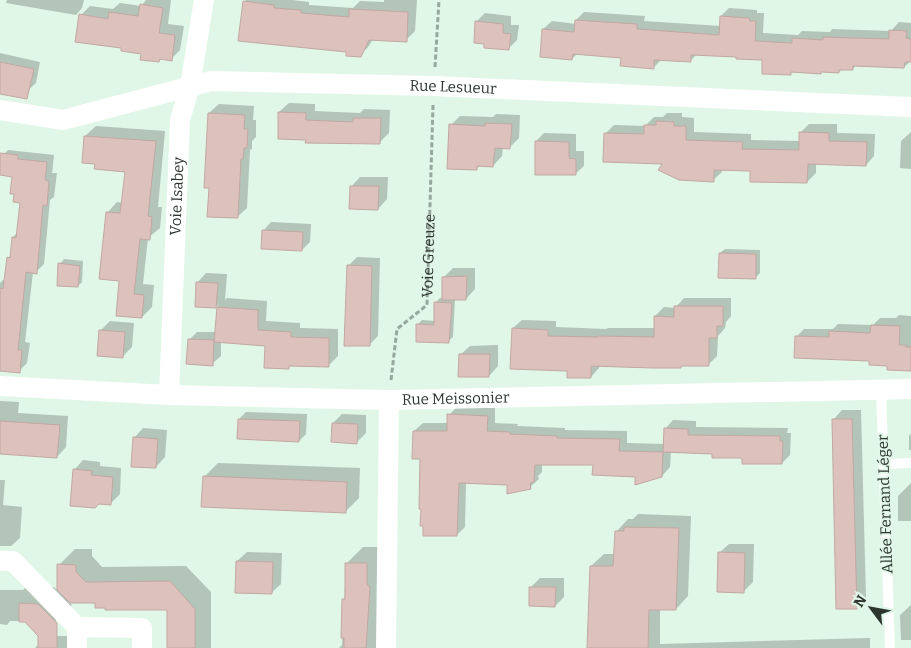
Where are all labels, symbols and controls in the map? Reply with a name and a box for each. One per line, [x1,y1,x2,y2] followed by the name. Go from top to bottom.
[409,76,497,98] street label: Rue Lesueur
[166,156,188,236] street label: Voie Isabey
[418,214,439,298] street label: Voie Greuze
[402,388,510,409] street label: Rue Meissonier
[874,434,896,574] street label: Allée Fernand Léger
[846,583,896,633] north arrow
[850,592,871,610] text: N

